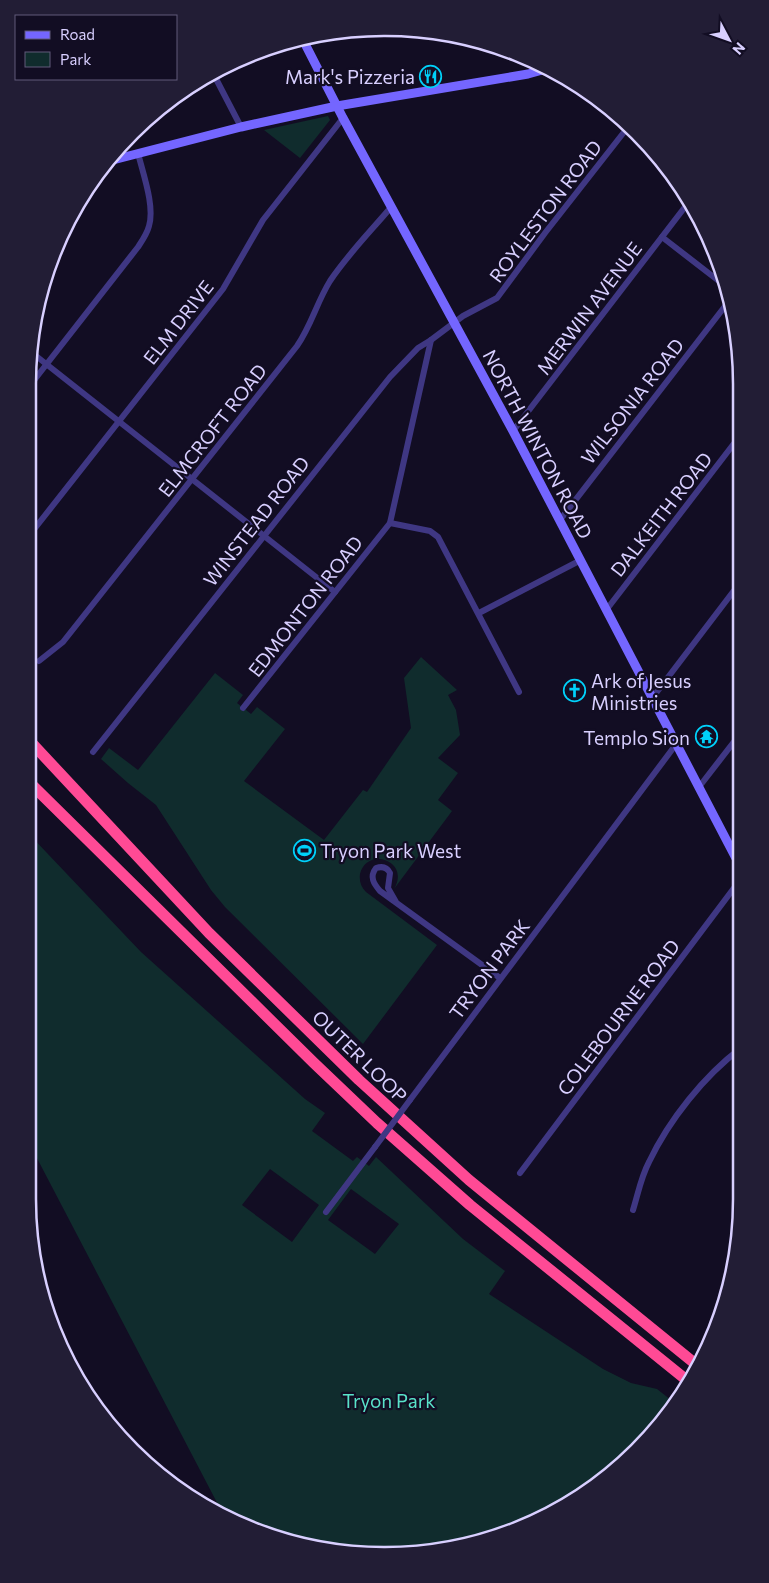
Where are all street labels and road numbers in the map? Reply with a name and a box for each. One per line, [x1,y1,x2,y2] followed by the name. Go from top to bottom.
[484,135,606,287] street label: ROYLESTON ROAD
[532,237,646,379] street label: MERWIN AVENUE
[138,275,218,369] street label: ELM DRIVE
[576,334,688,468] street label: WILSONIA ROAD
[478,346,598,542] street label: NORTH WINTON ROAD
[153,359,271,501] street label: ELMCROFT ROAD
[605,447,717,581] street label: DALKEITH ROAD
[198,451,314,591] street label: WINSTEAD ROAD
[243,531,367,681] street label: EDMONTON ROAD
[444,914,534,1023] street label: TRYON PARK
[552,935,684,1099] street label: COLEBOURNE ROAD
[308,1005,412,1107] street label: OUTER LOOP

